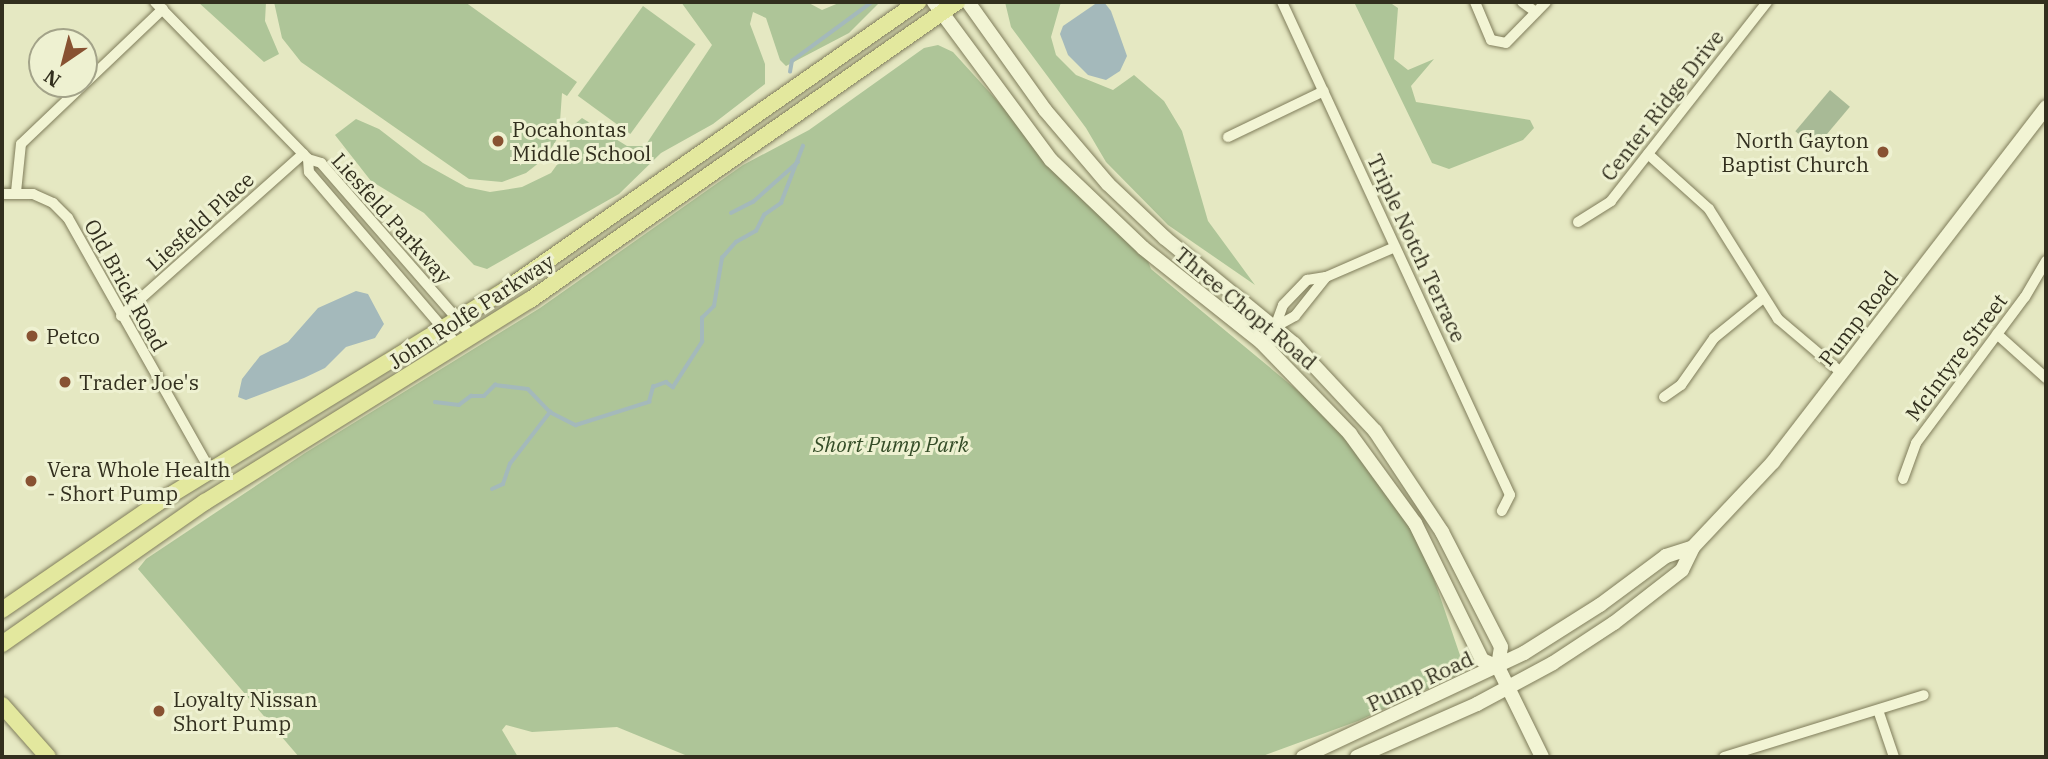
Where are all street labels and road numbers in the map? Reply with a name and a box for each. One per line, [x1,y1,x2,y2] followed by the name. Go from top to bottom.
[1595,24,1729,186] street label: Center Ridge Drive
[327,147,457,289] street label: Liesfeld Parkway
[1362,150,1472,346] street label: Triple Notch Terrace
[141,166,259,276] street label: Liesfeld Place
[79,215,173,355] street label: Old Brick Road
[1170,241,1322,375] street label: Three Chopt Road
[384,248,558,374] street label: John Rolfe Parkway
[1813,265,1903,371] street label: Pump Road
[1900,288,2012,426] street label: McIntyre Street
[1363,645,1477,717] street label: Pump Road

